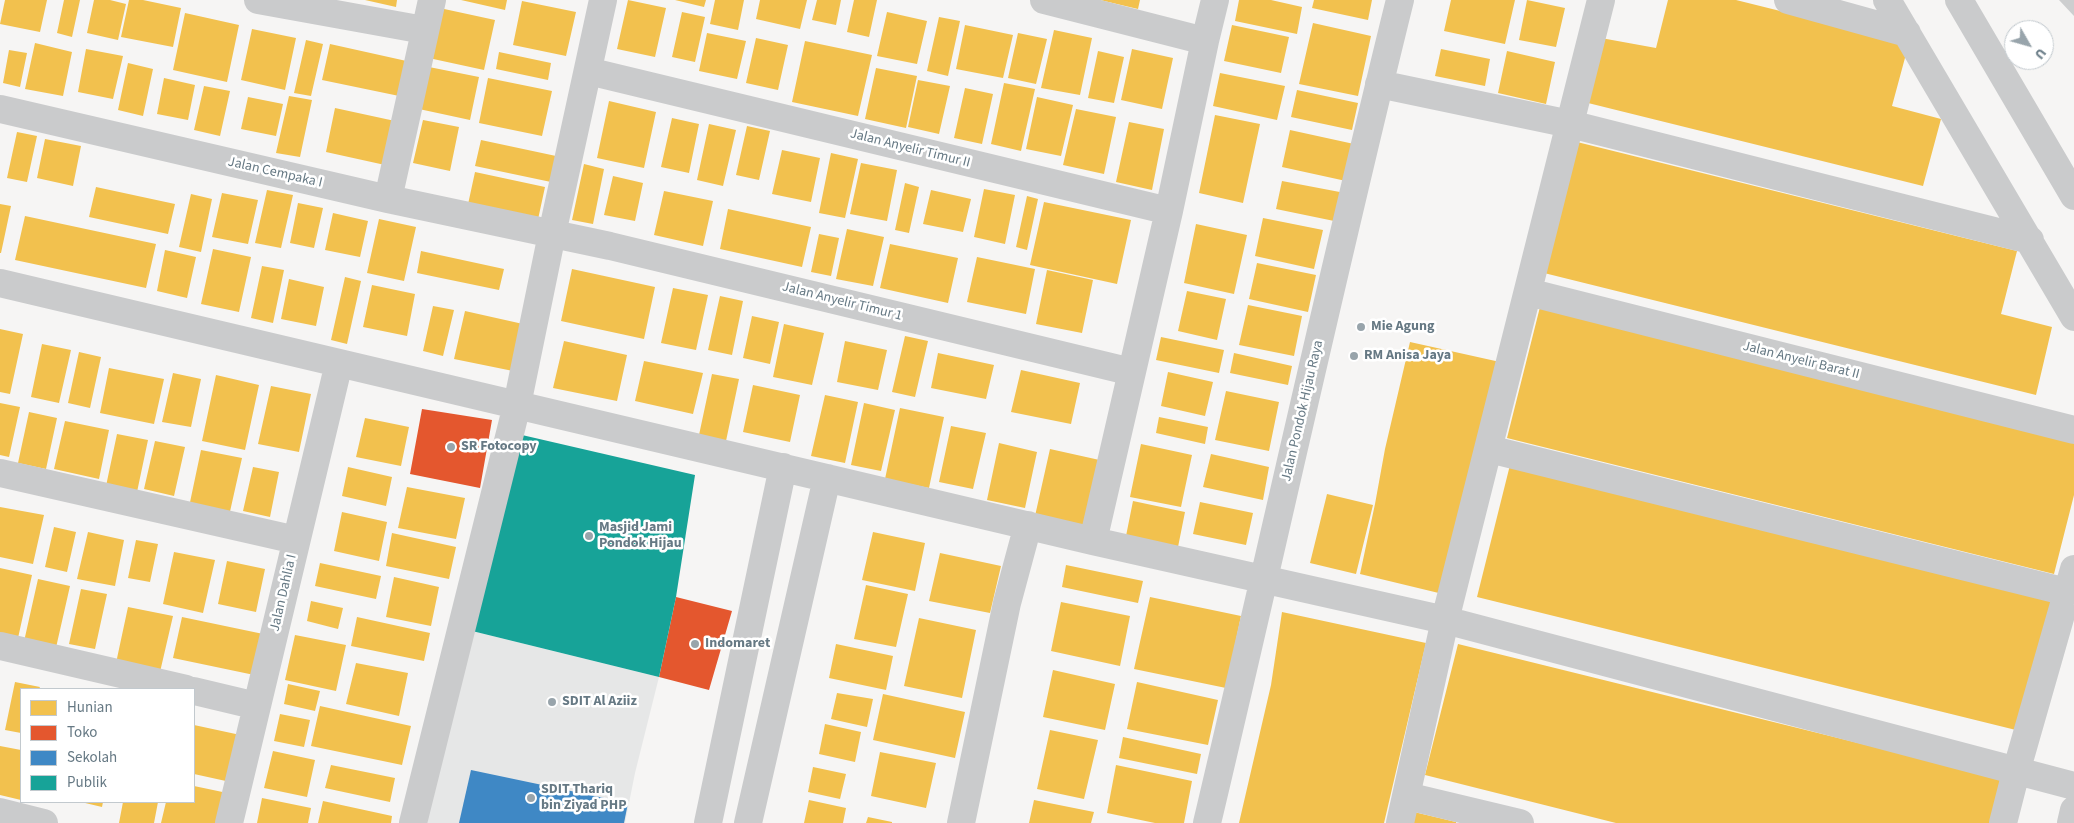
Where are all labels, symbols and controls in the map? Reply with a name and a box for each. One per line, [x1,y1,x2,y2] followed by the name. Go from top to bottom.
[2004,20,2054,70] north arrow
[2029,44,2051,63] text: U
[848,126,972,172] street label: Jalan Anyelir Timur II
[226,154,324,192] street label: Jalan Cempaka I
[780,279,904,325] street label: Jalan Anyelir Timur 1
[1371,319,1435,335] place label: Mie Agung
[1355,321,1367,333] marker: Mie Agung
[1741,338,1861,384] street label: Jalan Anyelir Barat II
[1279,339,1327,483] street label: Jalan Pondok Hijau Raya
[1364,348,1451,364] place label: RM Anisa Jaya
[1348,350,1360,362] marker: RM Anisa Jaya
[461,439,537,455] place label: SR Fotocopy
[445,441,457,453] marker: SR Fotocopy
[599,520,682,552] place label: Masjid Jami Pondok Hijau
[583,530,595,542] marker: Masjid Jami Pondok Hijau
[267,553,301,633] street label: Jalan Dahlia I
[705,636,770,652] place label: Indomaret
[689,638,701,650] marker: Indomaret
[20,688,195,803] legend
[562,694,637,710] place label: SDIT Al Aziiz
[546,696,558,708] marker: SDIT Al Aziiz
[67,697,113,718] text: Hunian
[67,722,97,743] text: Toko
[67,747,117,768] text: Sekolah
[67,772,107,793] text: Publik
[541,782,626,814] place label: SDIT Thariq bin Ziyad PHP
[525,792,537,804] marker: SDIT Thariq bin Ziyad PHP

